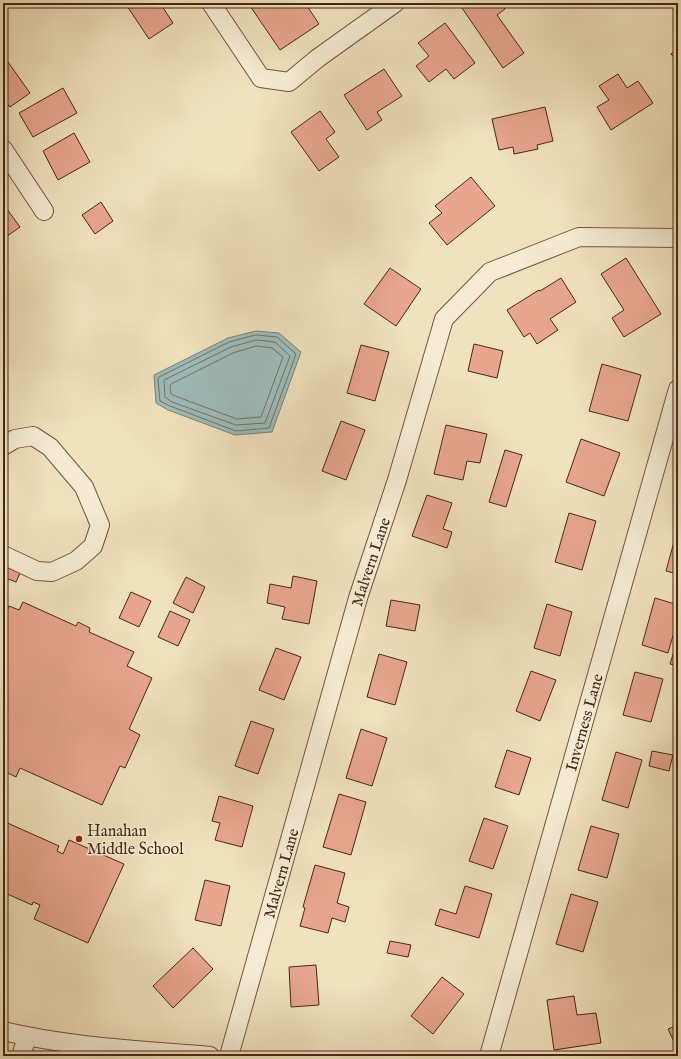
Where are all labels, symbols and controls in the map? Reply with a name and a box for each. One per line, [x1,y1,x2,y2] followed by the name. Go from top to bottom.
[348,515,396,609] street label: Malvern Lane
[562,672,609,774] street label: Inverness Lane
[87,822,184,860] place label: Hanahan Middle School
[260,826,305,921] street label: Malvern Lane
[74,834,84,844] marker: Hanahan Middle School

